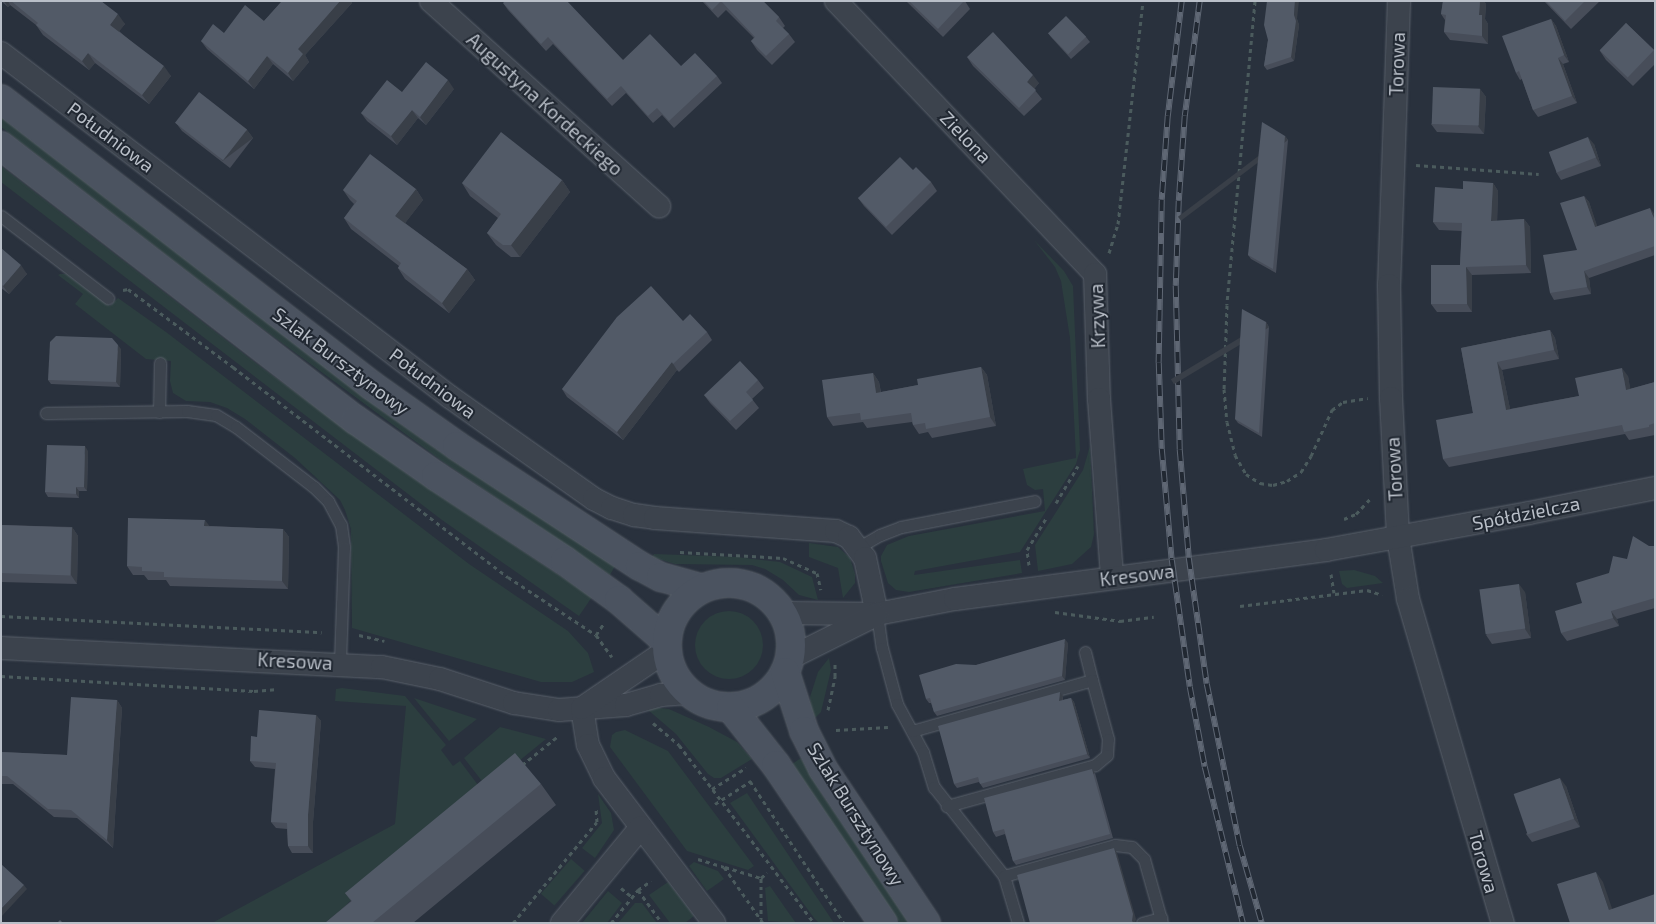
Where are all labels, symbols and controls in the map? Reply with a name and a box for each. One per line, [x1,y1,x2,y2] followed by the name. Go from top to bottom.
[462,28,628,180] street label: Augustyna Kordeckiego
[1384,32,1410,96] street label: Torowa
[63,97,159,177] street label: Południowa
[936,106,996,168] street label: Zielona
[1084,283,1110,349] street label: Krzywa
[268,302,414,420] street label: Szlak Bursztynowy
[385,343,481,423] street label: Południowa
[1381,437,1407,501] street label: Torowa
[1470,491,1582,535] street label: Spółdzielcza
[1098,559,1176,591] street label: Kresowa
[257,648,333,674] street label: Kresowa
[803,738,909,890] street label: Szlak Bursztynowy
[1464,828,1504,896] street label: Torowa

